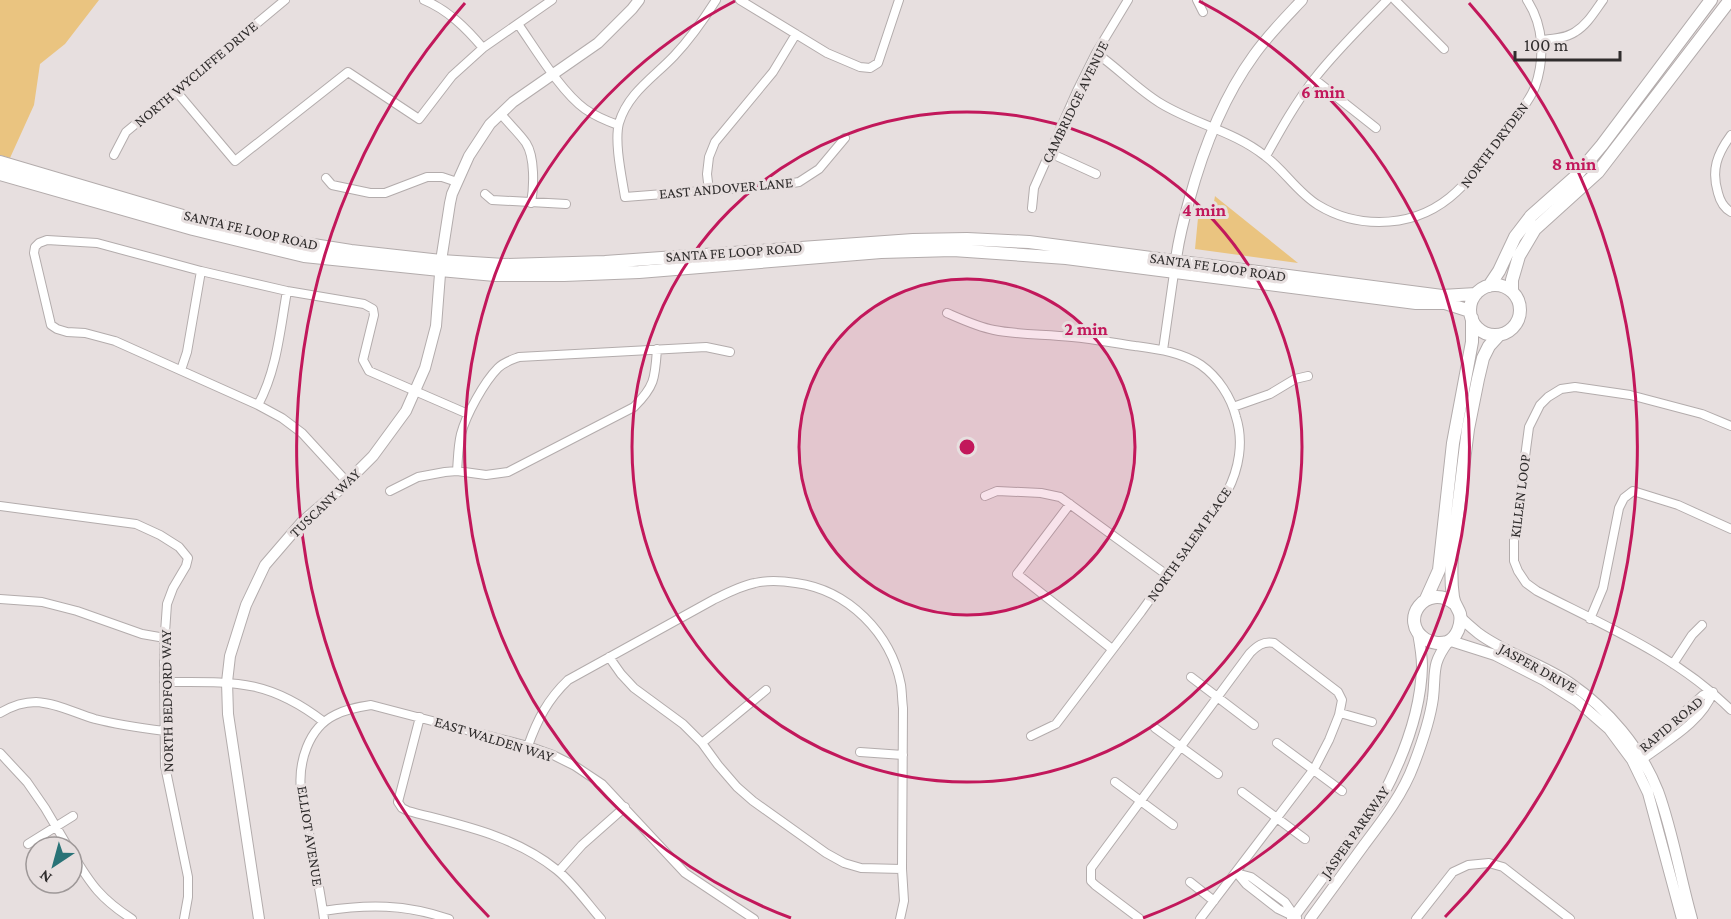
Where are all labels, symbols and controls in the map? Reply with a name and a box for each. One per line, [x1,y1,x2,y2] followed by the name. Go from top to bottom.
[131,18,261,130] street label: NORTH WYCLIFFE DRIVE
[1515,24,1620,62] scale bar
[1524,35,1569,55] text: 100 m
[1038,38,1112,166] street label: CAMBRIDGE AVENUE
[1301,82,1346,102] text: 6 min
[1457,99,1531,191] street label: NORTH DRYDEN
[1552,154,1597,174] text: 8 min
[658,174,794,202] street label: EAST ANDOVER LANE
[1182,200,1227,220] text: 4 min
[182,207,320,253] street label: SANTA FE LOOP ROAD
[665,239,803,265] street label: SANTA FE LOOP ROAD
[1149,250,1287,284] street label: SANTA FE LOOP ROAD
[1064,319,1108,339] text: 2 min
[957,437,977,457] centre of rings
[1507,453,1533,539] street label: KILLEN LOOP
[286,465,364,541] street label: TUSCANY WAY
[1144,484,1234,604] street label: NORTH SALEM PLACE
[158,630,176,772] street label: NORTH BEDFORD WAY
[1494,639,1580,697] street label: JASPER DRIVE
[1636,693,1706,755] street label: RAPID ROAD
[433,713,556,765] street label: EAST WALDEN WAY
[1316,783,1393,883] street label: JASPER PARKWAY
[294,785,326,887] street label: ELLIOT AVENUE
[24,835,84,895] north arrow
[36,867,55,887] text: N

